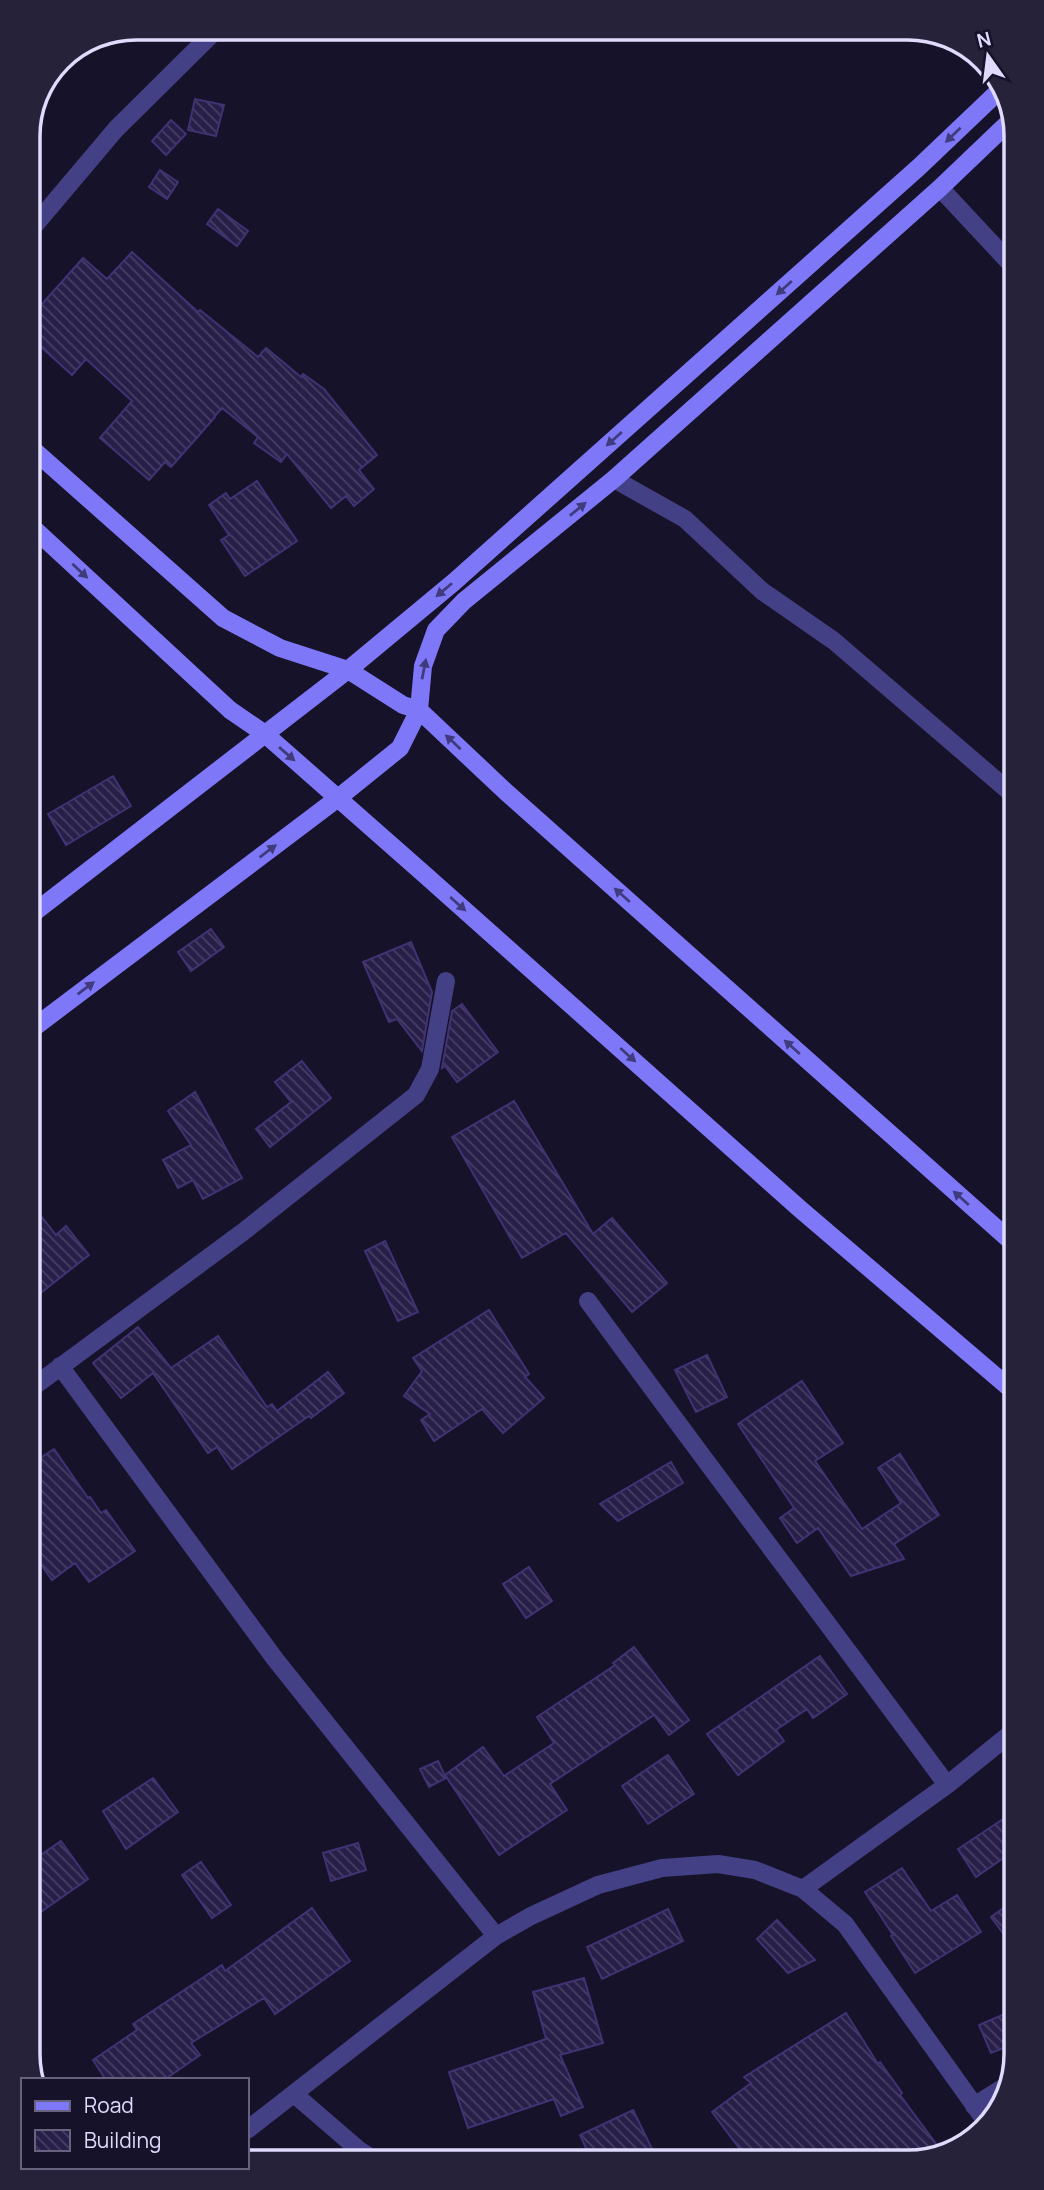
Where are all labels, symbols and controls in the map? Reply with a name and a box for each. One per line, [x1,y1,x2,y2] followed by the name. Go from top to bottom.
[953,21,1023,91] north arrow
[974,25,994,54] text: N
[944,127,962,143] one-way arrow
[776,279,793,295] one-way arrow
[605,431,623,447] one-way arrow
[569,502,586,517] one-way arrow
[71,563,88,579] one-way arrow
[436,582,453,597] one-way arrow
[419,658,430,680] one-way arrow
[445,735,462,751] one-way arrow
[278,746,296,762] one-way arrow
[259,844,277,858] one-way arrow
[613,887,631,903] one-way arrow
[449,896,467,912] one-way arrow
[77,981,96,995] one-way arrow
[783,1039,800,1055] one-way arrow
[619,1047,637,1063] one-way arrow
[952,1190,970,1206] one-way arrow
[21,2078,248,2169] legend
[84,2091,134,2119] text: Road
[84,2126,161,2154] text: Building

